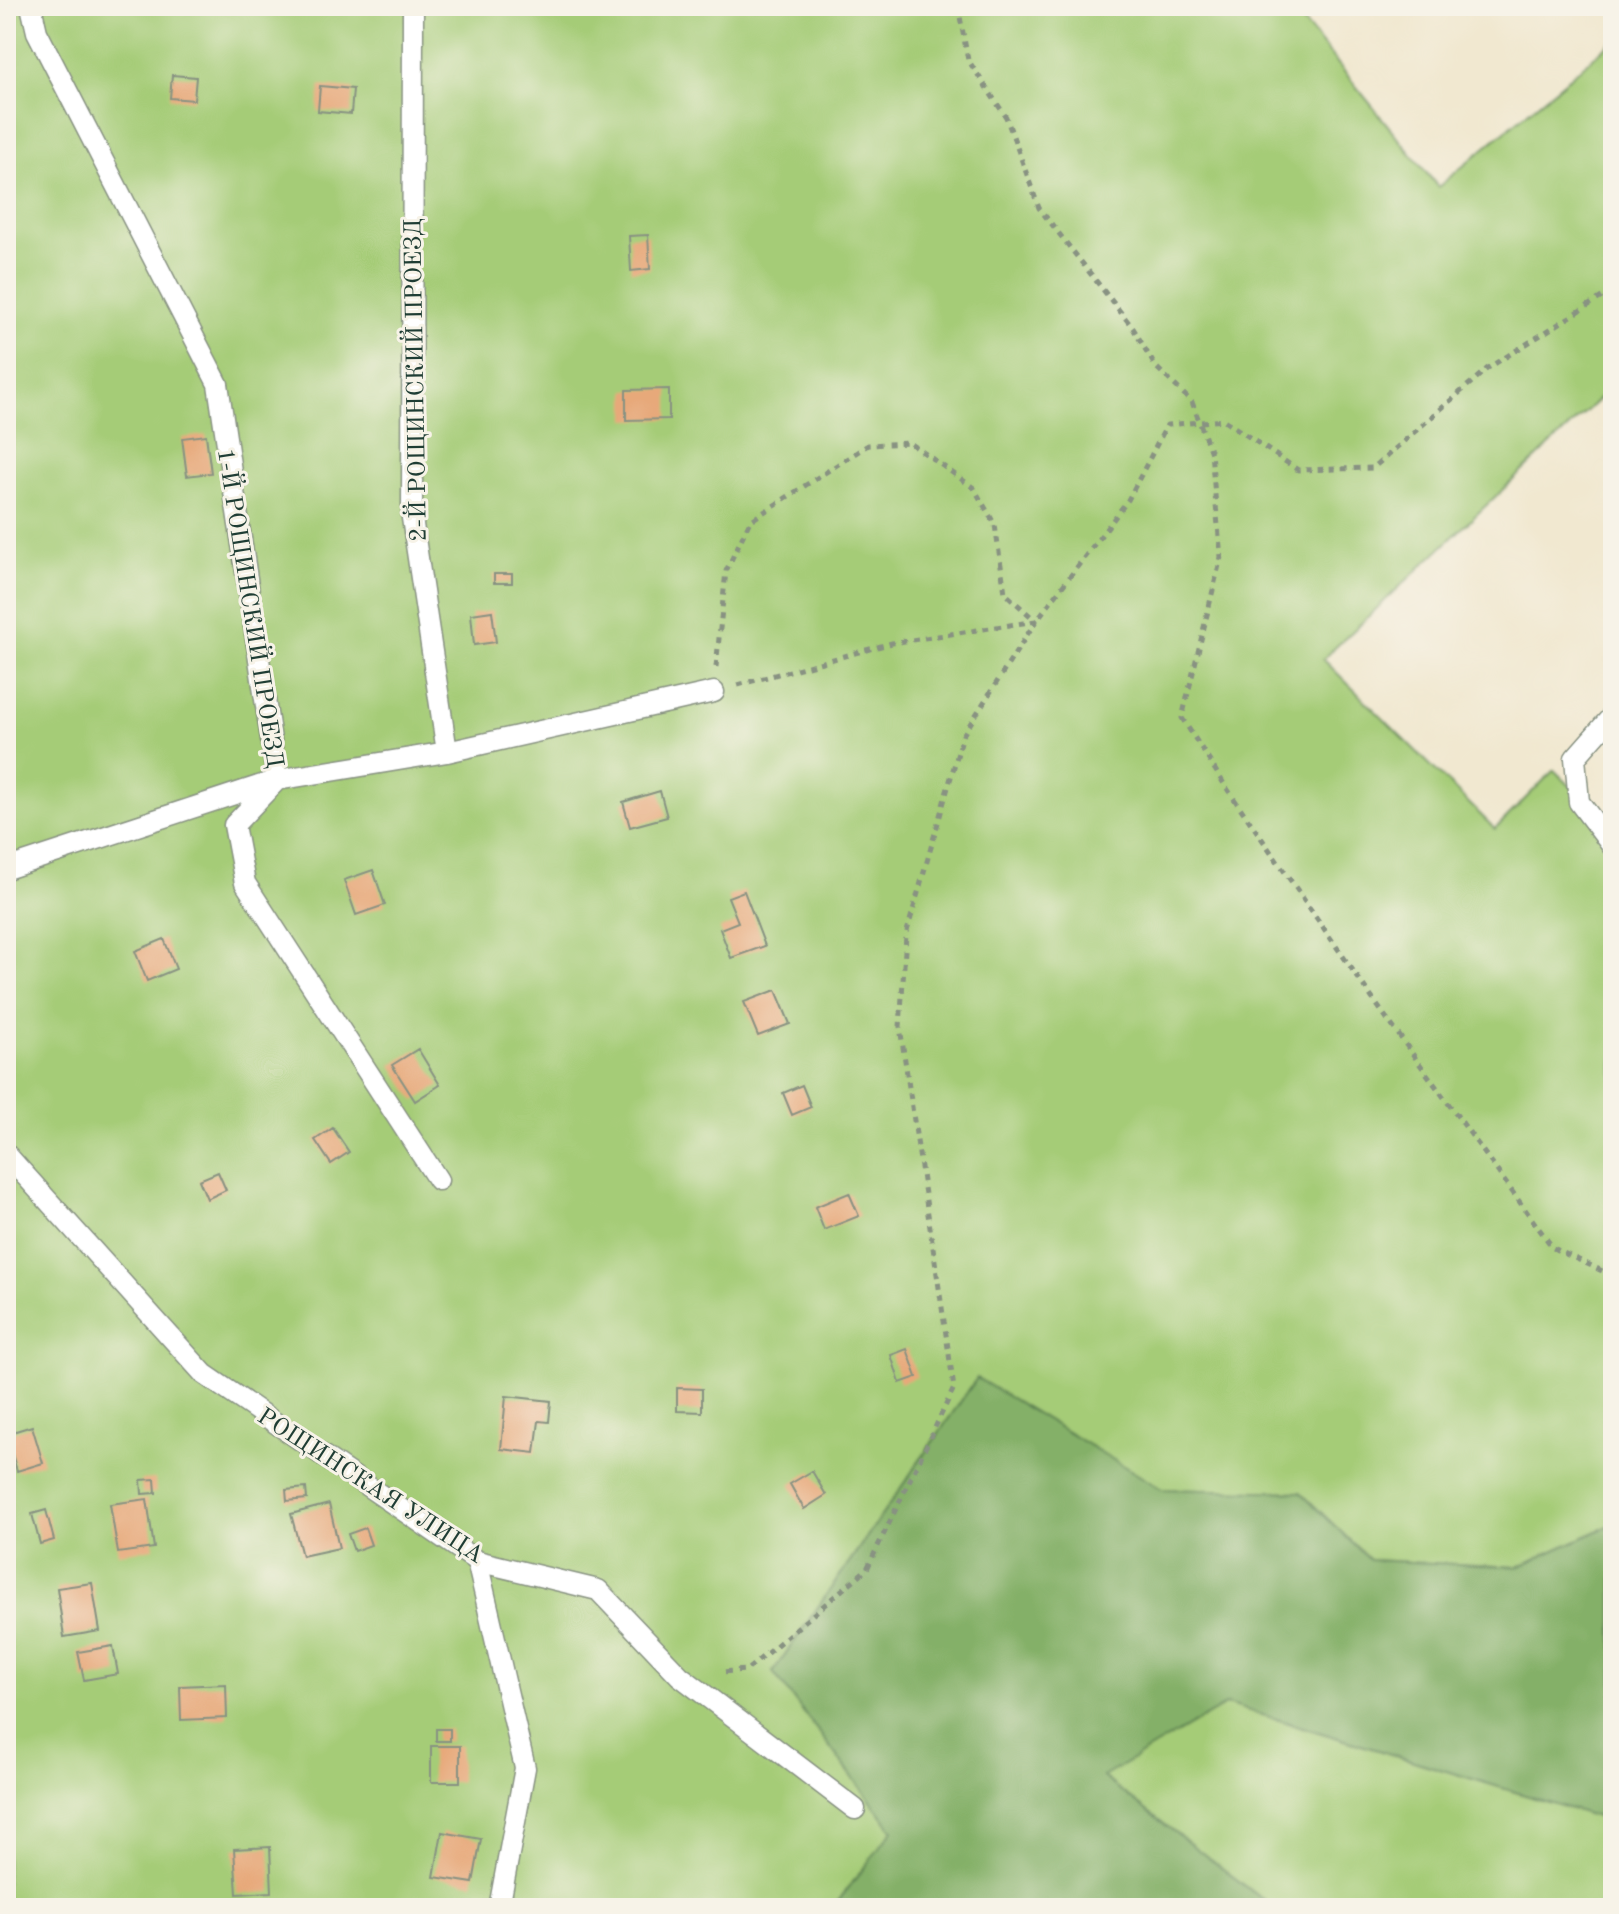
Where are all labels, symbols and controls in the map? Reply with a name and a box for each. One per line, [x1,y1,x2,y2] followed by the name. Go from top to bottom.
[397,218,432,542] street label: 2-Й РОЩИНСКИЙ ПРОЕЗД
[212,446,291,770] street label: 1-Й РОЩИНСКИЙ ПРОЕЗД
[253,1405,487,1569] street label: РОЩИНСКАЯ УЛИЦА

